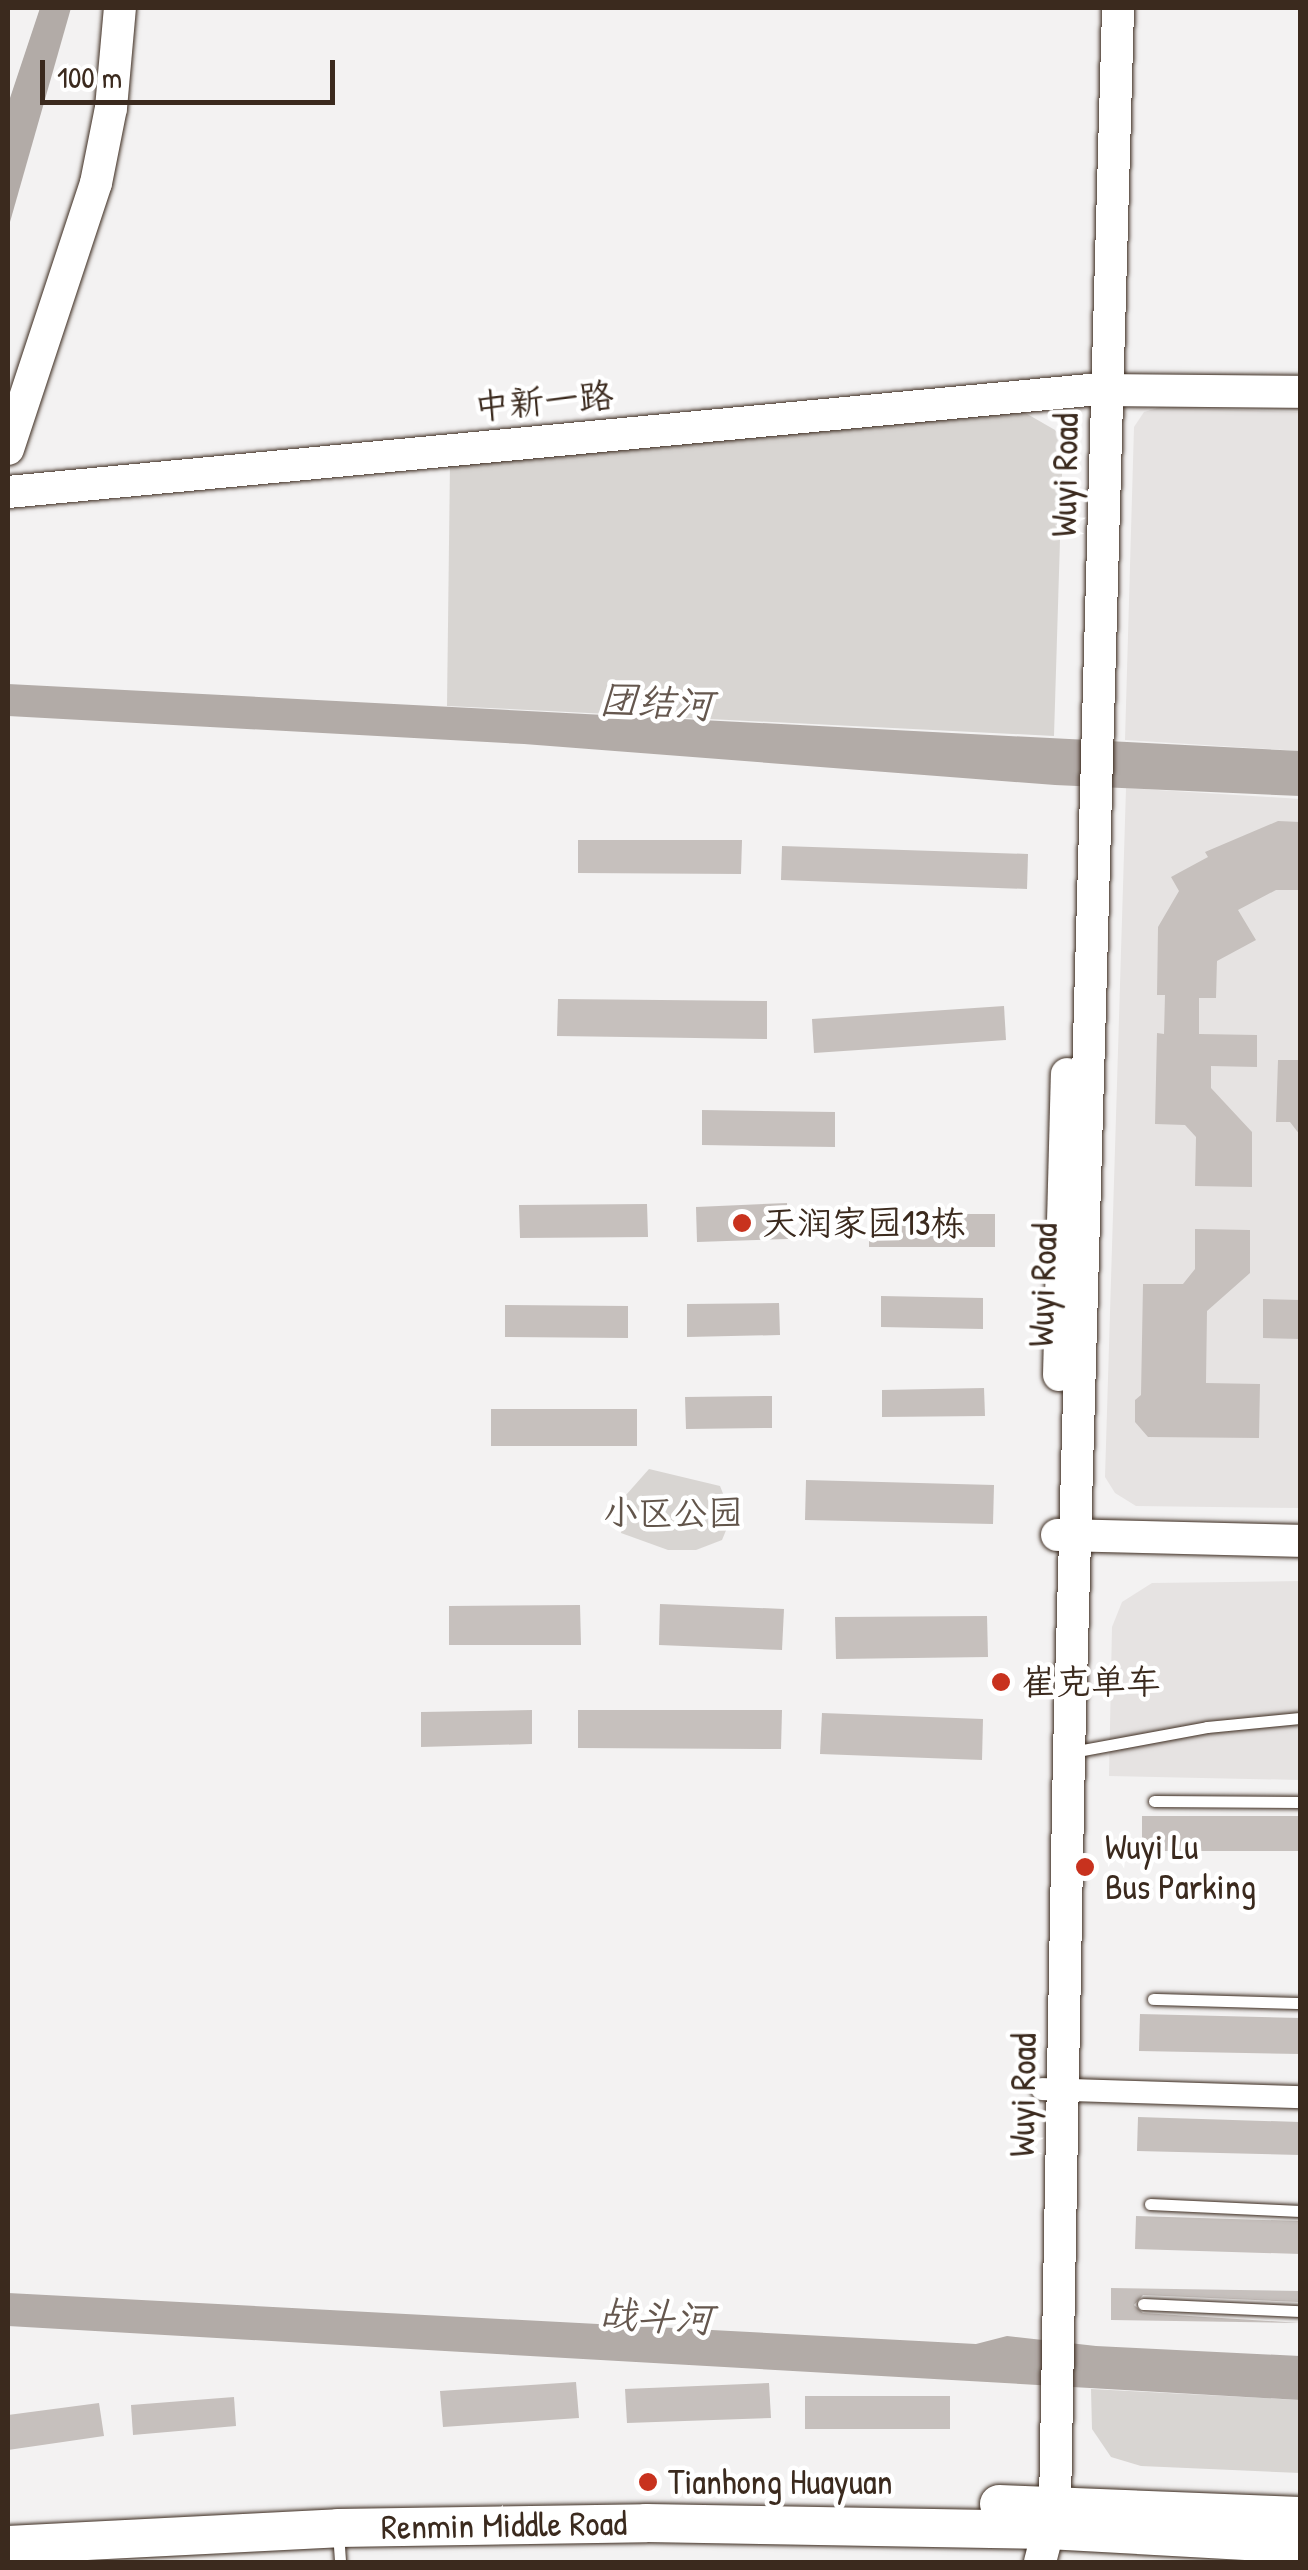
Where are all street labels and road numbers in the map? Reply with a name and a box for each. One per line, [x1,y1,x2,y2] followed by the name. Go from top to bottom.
[472,374,616,428] street label: 中新一路
[1043,413,1087,537] street label: Wuyi Road
[1020,1222,1066,1348] street label: Wuyi Road
[1001,2033,1045,2157] street label: Wuyi Road
[381,2502,627,2548] street label: Renmin Middle Road

